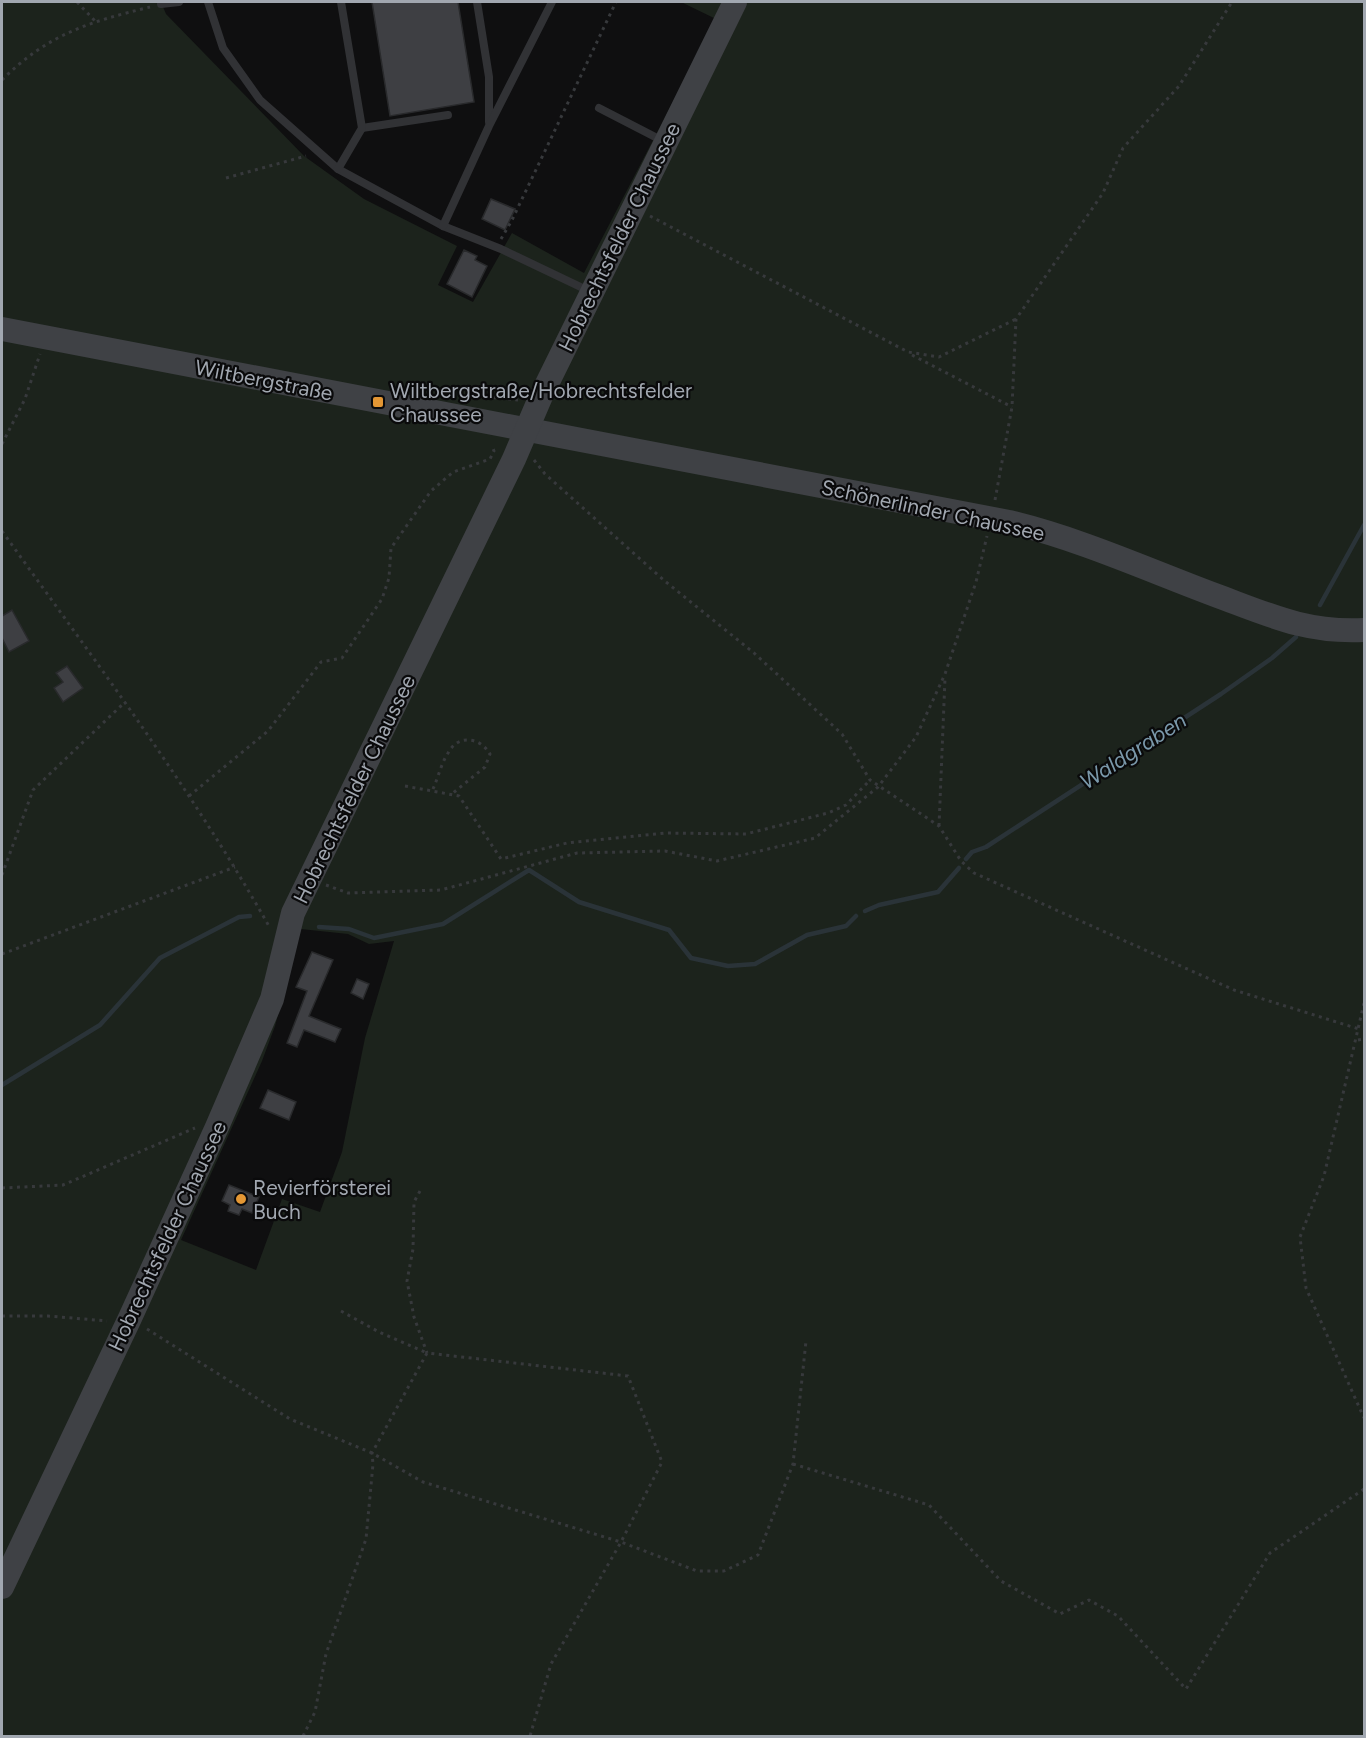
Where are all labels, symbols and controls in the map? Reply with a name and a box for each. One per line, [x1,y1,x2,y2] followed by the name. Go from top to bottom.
[553,119,685,355] street label: Hobrechtsfelder Chaussee
[193,354,335,406] street label: Wiltbergstraße
[390,378,692,427] place label: Wiltbergstraße/Hobrechtsfelder Chaussee
[371,395,385,409] marker: Wiltbergstraße/Hobrechtsfelder Chaussee
[819,474,1047,546] street label: Schönerlinder Chaussee
[288,671,420,907] street label: Hobrechtsfelder Chaussee
[1075,707,1191,795] water label: Waldgraben
[103,1117,231,1355] street label: Hobrechtsfelder Chaussee
[253,1175,391,1224] place label: Revierförsterei Buch
[234,1192,248,1206] marker: Revierförsterei Buch

